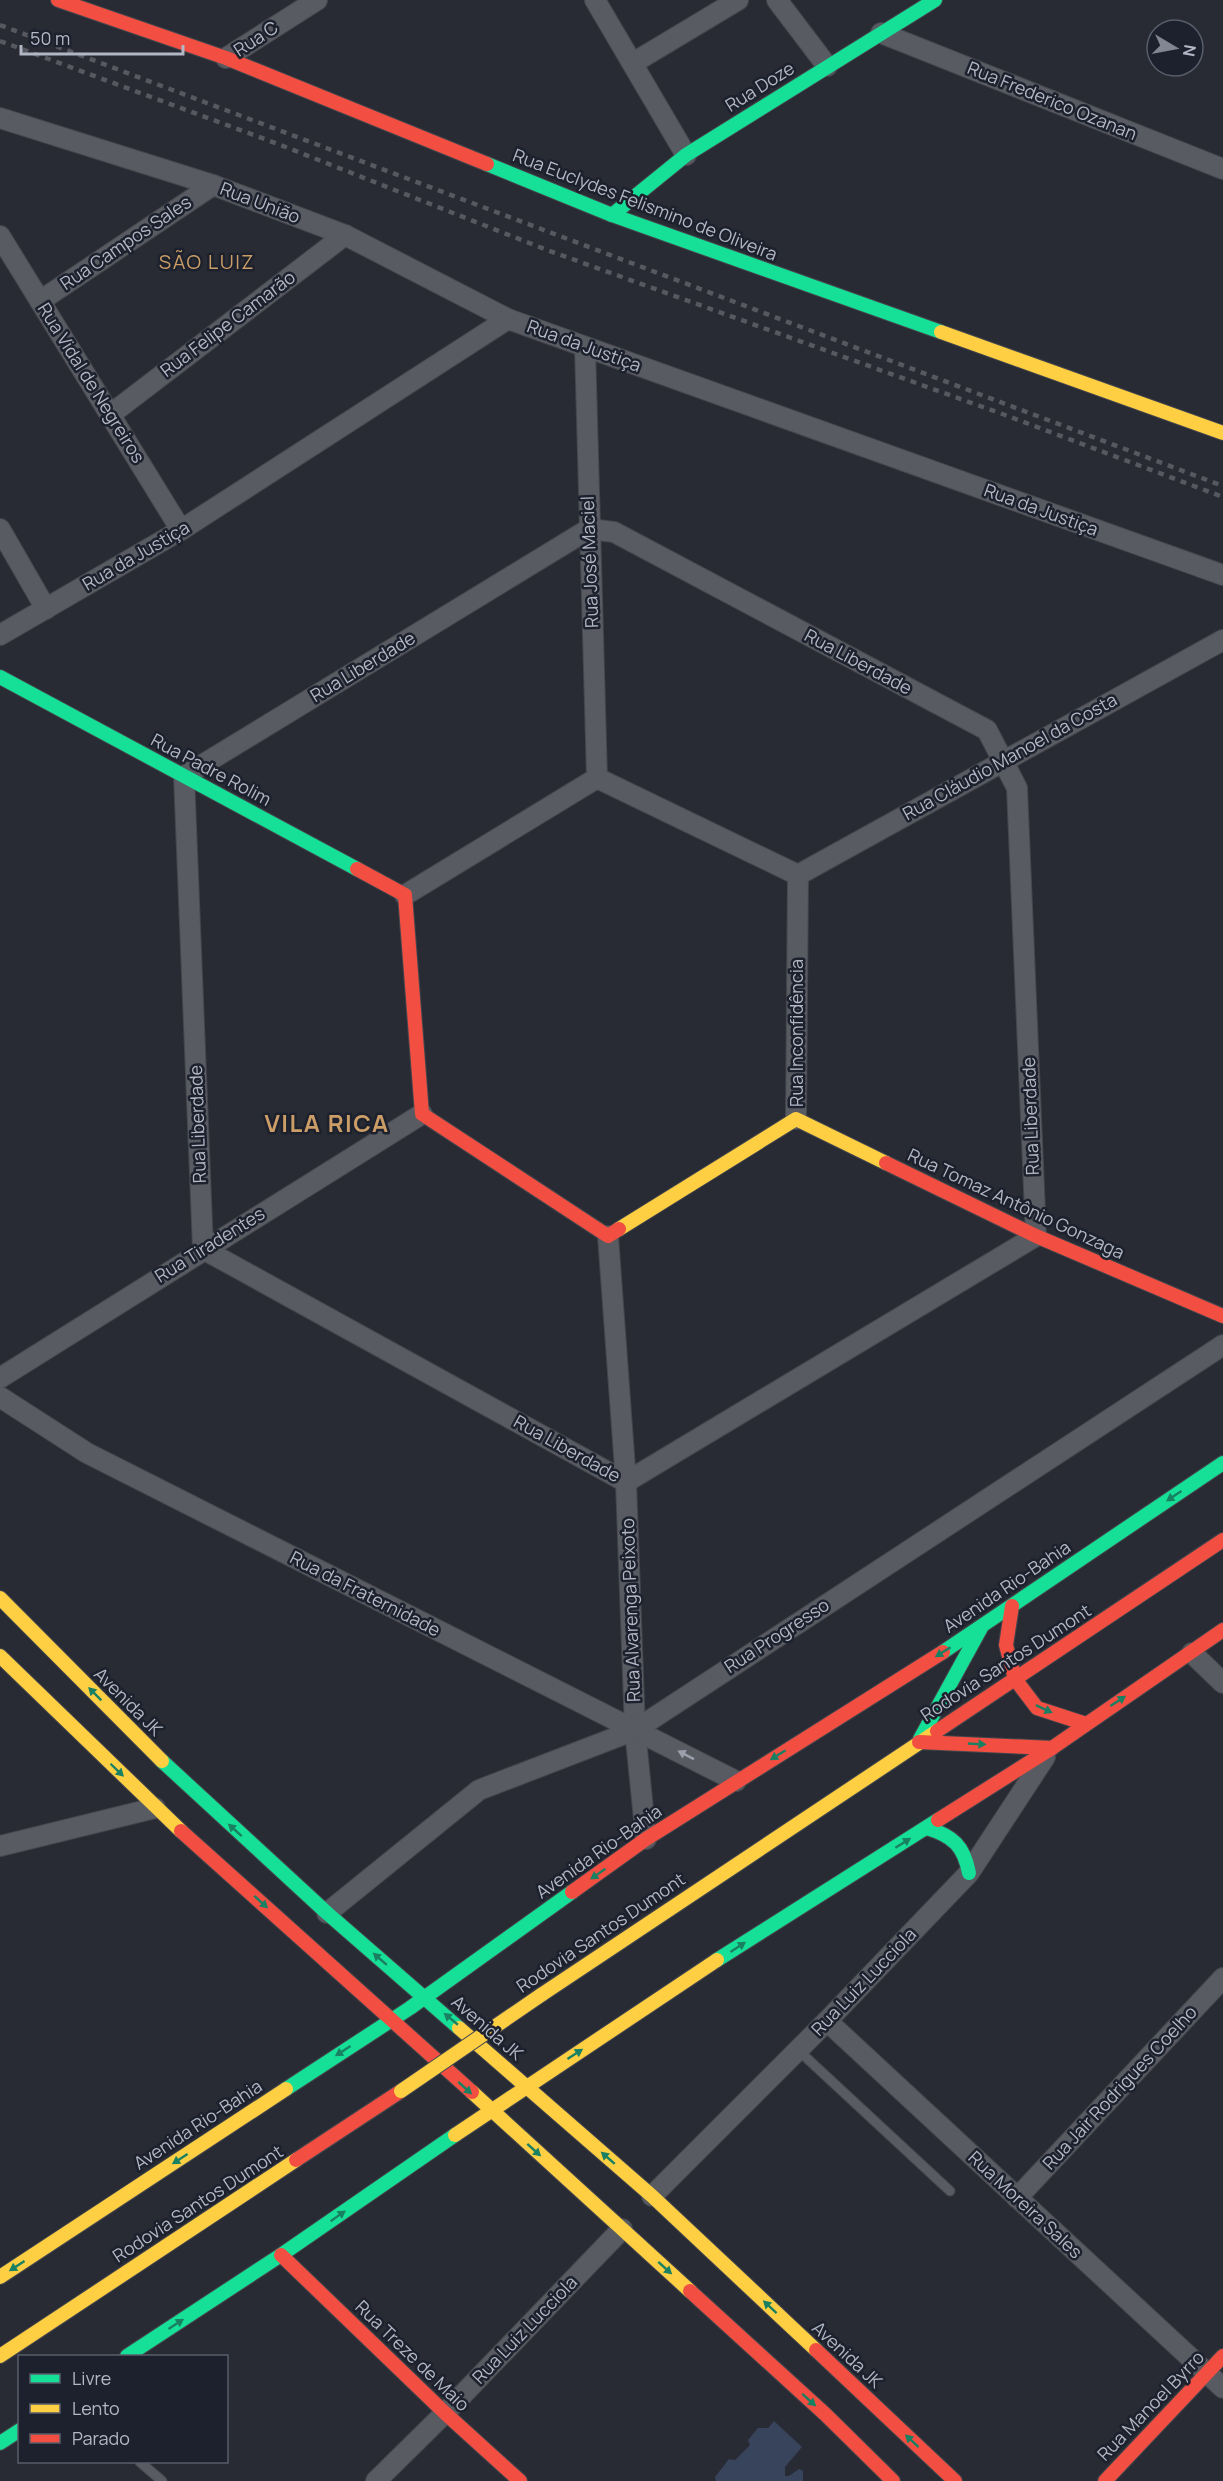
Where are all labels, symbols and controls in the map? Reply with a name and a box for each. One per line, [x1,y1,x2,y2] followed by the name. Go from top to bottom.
[229,15,282,61] street label: Rua C
[21,18,183,56] scale bar
[1145,18,1205,78] north arrow
[30,26,70,50] text: 50 m
[1178,43,1202,58] text: N
[720,55,799,117] street label: Rua Doze
[964,55,1141,145] street label: Rua Frederico Ozanan
[510,142,781,266] street label: Rua Euclydes Felismino de Oliveira
[217,176,304,228] street label: Rua União
[55,189,196,295] street label: Rua Campos Sales
[159,248,255,275] district label: SÃO LUIZ
[155,265,300,382] street label: Rua Felipe Camarão
[33,298,151,467] street label: Rua Vidal de Negreiros
[524,313,645,377] street label: Rua da Justiça
[981,477,1102,541] street label: Rua da Justiça
[575,496,603,628] street label: Rua José Maciel
[78,515,193,595] street label: Rua da Justiça
[801,623,916,699] street label: Rua Liberdade
[306,625,419,707] street label: Rua Liberdade
[898,687,1121,825] street label: Rua Cláudio Manoel da Costa
[147,727,276,811] street label: Rua Padre Rolim
[784,959,808,1107] street label: Rua Inconfidência
[1016,1056,1044,1176] street label: Rua Liberdade
[183,1064,211,1184] street label: Rua Liberdade
[264,1106,390,1139] district label: VILA RICA
[904,1142,1129,1264] street label: Rua Tomaz Antônio Gonzaga
[150,1201,269,1287] street label: Rua Tiradentes
[510,1409,625,1487] street label: Rua Liberdade
[1167,1490,1183,1502] one-way arrow
[615,1518,645,1702] street label: Rua Alvarenga Peixoto
[938,1535,1075,1638] street label: Avenida Rio-Bahia
[286,1545,445,1641] street label: Rua da Fraternidade
[719,1592,834,1678] street label: Rua Progresso
[916,1598,1095,1726] street label: Rodovia Santos Dumont
[935,1646,951,1657] one-way arrow
[89,1662,168,1741] street label: Avenida JK
[87,1687,102,1701] one-way arrow
[1109,1695,1126,1706] one-way arrow
[1035,1704,1053,1714] one-way arrow
[968,1740,987,1749] one-way arrow
[770,1750,786,1761] one-way arrow
[677,1751,694,1760] one-way arrow
[109,1763,123,1777] one-way arrow
[531,1799,666,1904] street label: Avenida Rio-Bahia
[228,1824,243,1837] one-way arrow
[895,1838,911,1849] one-way arrow
[511,1867,690,1998] street label: Rodovia Santos Dumont
[590,1868,606,1880] one-way arrow
[253,1895,268,1908] one-way arrow
[806,1922,921,2040] street label: Rua Luiz Lucciola
[729,1941,745,1953] one-way arrow
[373,1953,388,1966] one-way arrow
[447,1989,529,2065] street label: Avenida JK
[1037,2000,1202,2175] street label: Rua Jair Rodrigues Coelho
[444,2013,459,2026] one-way arrow
[335,2046,351,2057] one-way arrow
[566,2048,582,2060] one-way arrow
[129,2074,266,2175] street label: Avenida Rio-Bahia
[458,2081,473,2095] one-way arrow
[108,2139,287,2267] street label: Rodovia Santos Dumont
[526,2143,541,2156] one-way arrow
[964,2145,1088,2263] street label: Rua Moreira Sales
[601,2152,616,2165] one-way arrow
[172,2153,188,2164] one-way arrow
[330,2211,346,2222] one-way arrow
[10,2260,26,2272] one-way arrow
[657,2261,672,2274] one-way arrow
[467,2270,582,2388] street label: Rua Luiz Lucciola
[350,2295,475,2416] street label: Rua Treze de Maio
[764,2301,778,2315] one-way arrow
[807,2316,888,2393] street label: Avenida JK
[168,2319,184,2330] one-way arrow
[1092,2345,1209,2466] street label: Rua Manoel Byrro
[18,2355,228,2463] legend
[72,2366,111,2390] text: Livre
[801,2393,816,2406] one-way arrow
[72,2396,120,2420] text: Lento
[72,2426,130,2450] text: Parado
[905,2434,920,2448] one-way arrow

